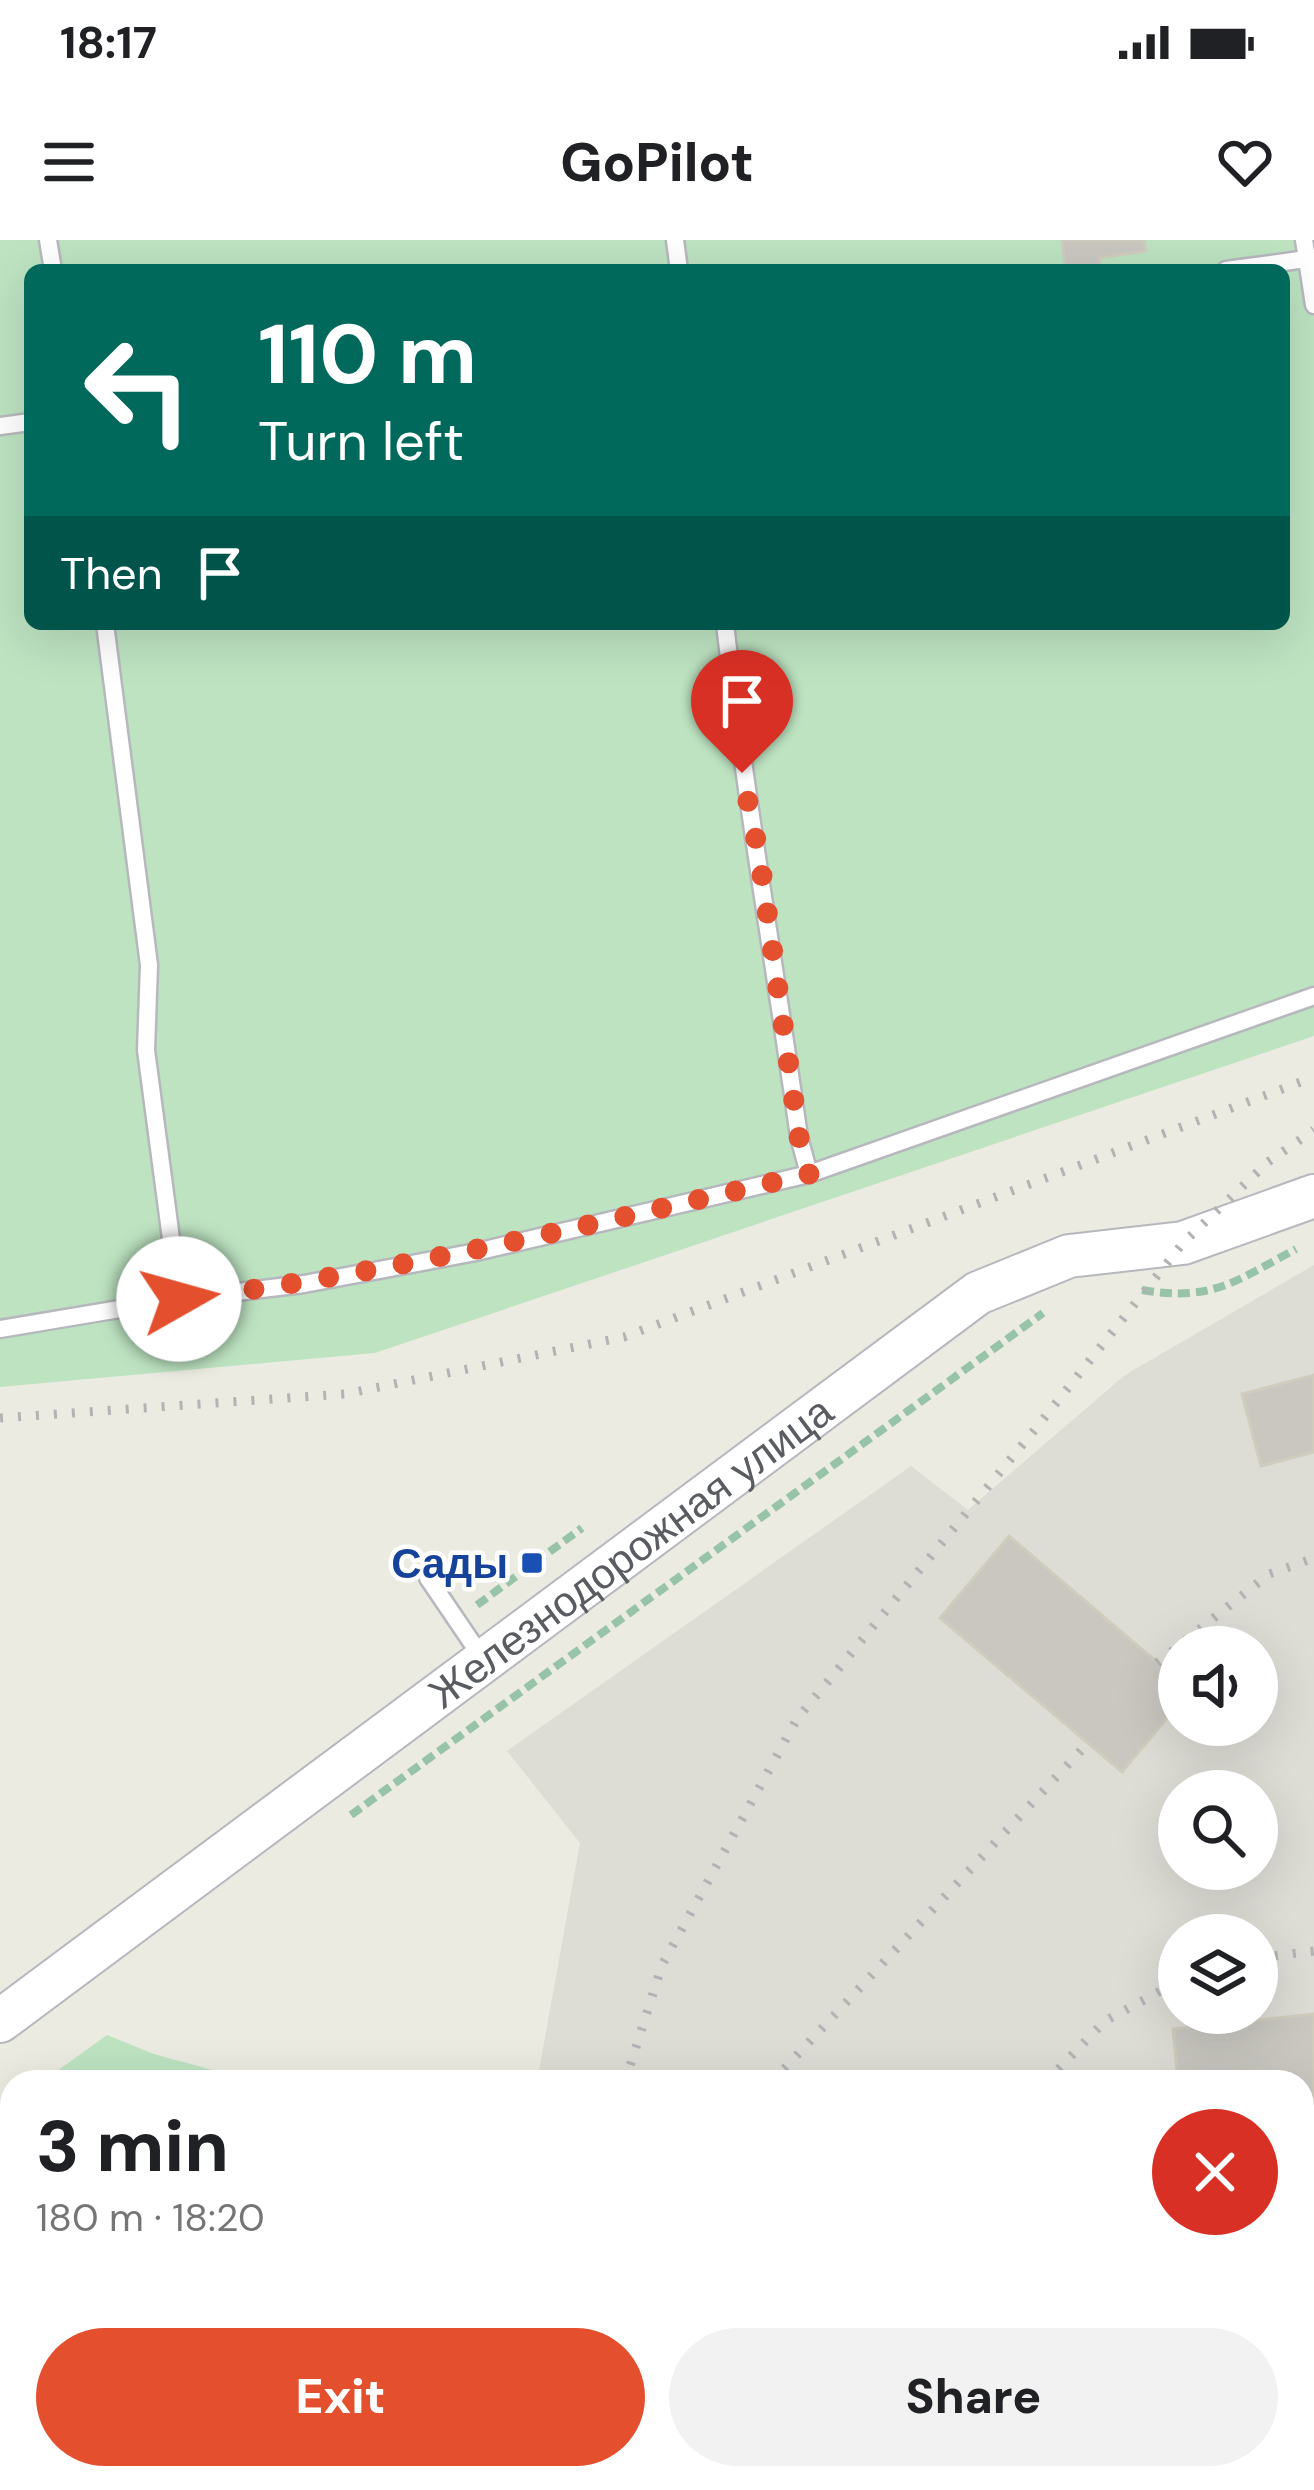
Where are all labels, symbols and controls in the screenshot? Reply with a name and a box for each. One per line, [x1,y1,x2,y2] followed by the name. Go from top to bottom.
[60,13,157,72] text: 18:17
[560,127,754,198] text: GoPilot
[36,129,102,195] icon: menu
[1212,129,1278,195] icon: heart
[258,300,477,409] text: 110 m
[60,312,216,468] icon: left
[258,406,464,477] text: Turn left
[187,540,253,606] icon: arrive
[60,544,163,603] text: Then
[691,650,793,773] pin
[709,668,775,734] icon: arrive
[116,1236,242,1362] position arrow
[417,1383,844,1720] street label: Железнодорожная улица
[391,1536,508,1591] place label: Сады
[519,1550,545,1576] marker: Сады
[1158,1626,1278,2034] map controls
[1158,1626,1278,1746] button: sound
[1158,1770,1278,1890] button: search
[1158,1914,1278,2034] button: layers
[36,2100,229,2193] text: 3 min
[1152,2109,1278,2235] button: close
[36,2192,265,2243] text: 180 m · 18:20
[36,2328,645,2466] button: Exit
[669,2328,1278,2466] button: Share

